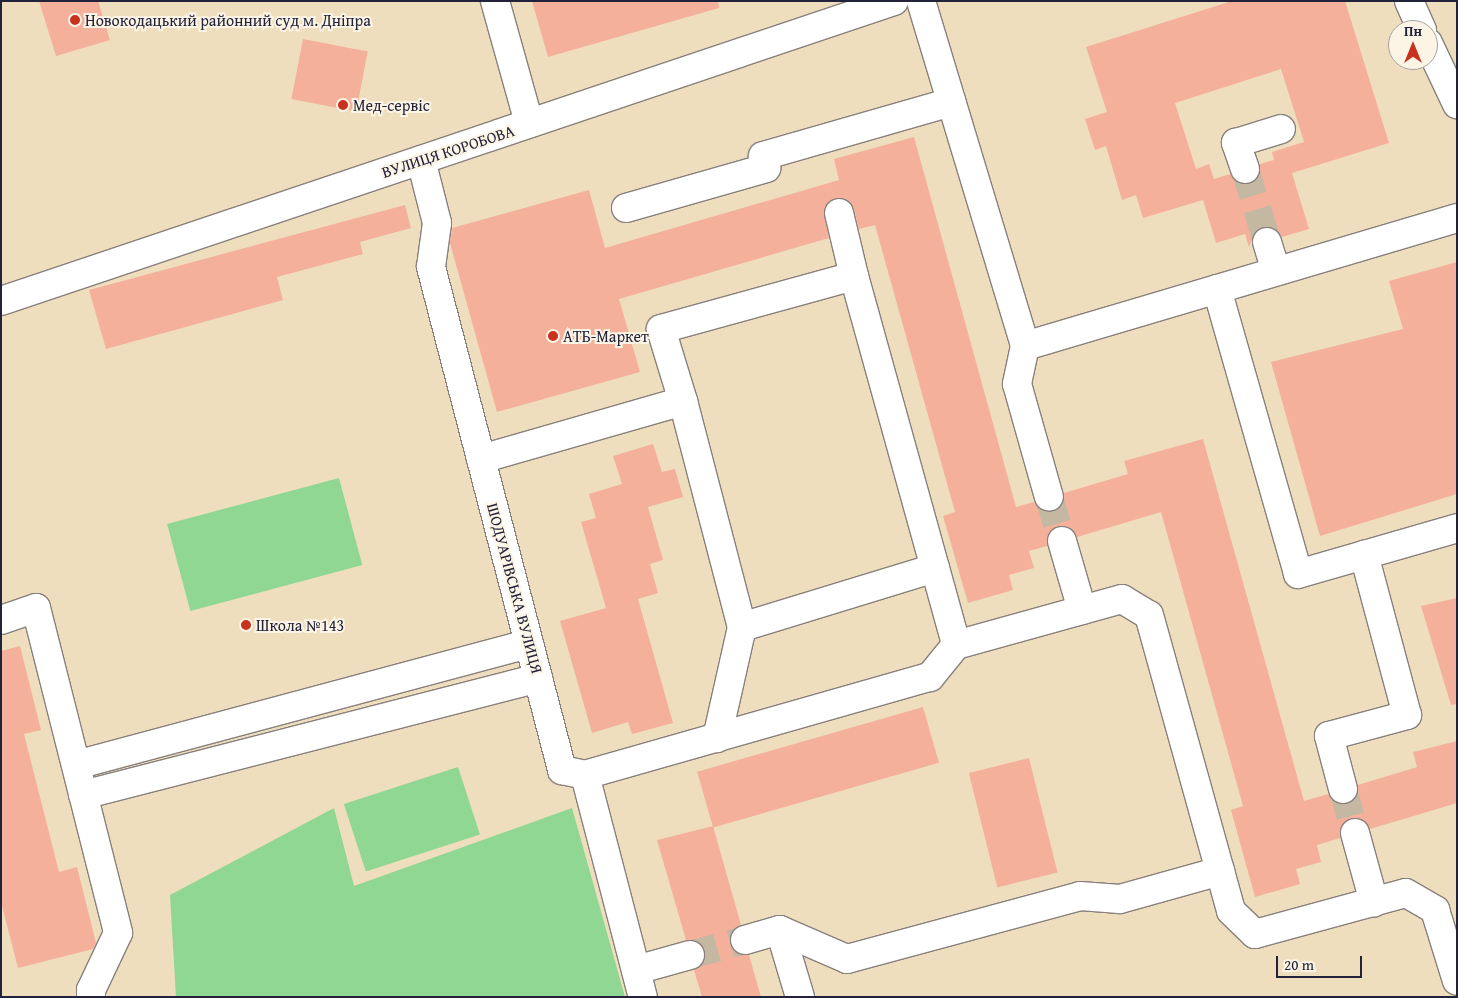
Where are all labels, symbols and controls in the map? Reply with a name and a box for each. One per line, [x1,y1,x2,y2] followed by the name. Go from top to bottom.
[85,10,371,30] place label: Новокодацький районний суд м. Дніпра
[69,14,81,26] marker: Новокодацький районний суд м. Дніпра
[1388,20,1438,70] north arrow
[1404,21,1422,41] text: Пн
[353,95,430,115] place label: Мед-сервіс
[337,99,349,111] marker: Мед-сервіс
[379,120,517,182] street label: ВУЛИЦЯ КОРОБОВА
[563,326,649,346] place label: АТБ-Маркет
[547,330,559,342] marker: АТБ-Маркет
[483,501,547,675] street label: ШОДУАРІВСЬКА ВУЛИЦЯ
[256,615,344,635] place label: Школа №143
[240,619,252,631] marker: Школа №143
[1278,946,1364,978] scale bar
[1284,954,1314,975] text: 20 m

